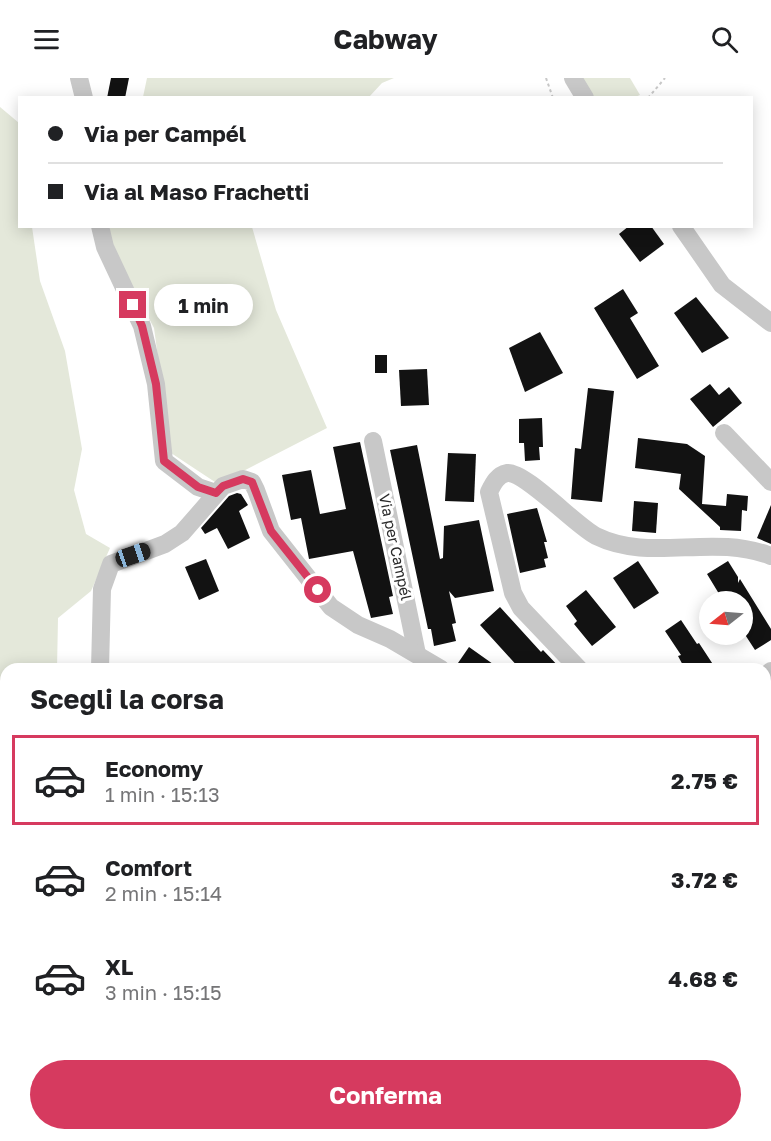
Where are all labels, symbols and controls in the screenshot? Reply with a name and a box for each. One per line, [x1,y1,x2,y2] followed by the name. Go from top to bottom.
[30,23,63,56] icon: menu
[333,23,438,55] text: Cabway
[708,23,741,56] icon: search
[84,120,246,147] text: Via per Campél
[84,178,309,205] text: Via al Maso Frachetti
[154,284,253,326] callout: 1 min
[119,291,146,318] route end
[178,293,229,317] text: 1 min
[376,492,416,602] street label: Via per Campél
[113,541,153,569] car
[304,576,331,603] route start
[699,591,753,645] north arrow
[699,591,753,645] map controls
[30,683,224,715] text: Scegli la corsa
[33,753,87,807] icon: car
[105,755,203,782] text: Economy
[671,767,738,794] text: 2.75 €
[105,782,220,806] text: 1 min · 15:13
[33,852,87,906] icon: car
[105,854,192,881] text: Comfort
[671,866,738,893] text: 3.72 €
[105,881,222,905] text: 2 min · 15:14
[33,951,87,1005] icon: car
[105,953,133,980] text: XL
[668,965,738,992] text: 4.68 €
[105,980,222,1004] text: 3 min · 15:15
[30,1060,741,1129] button: Conferma

